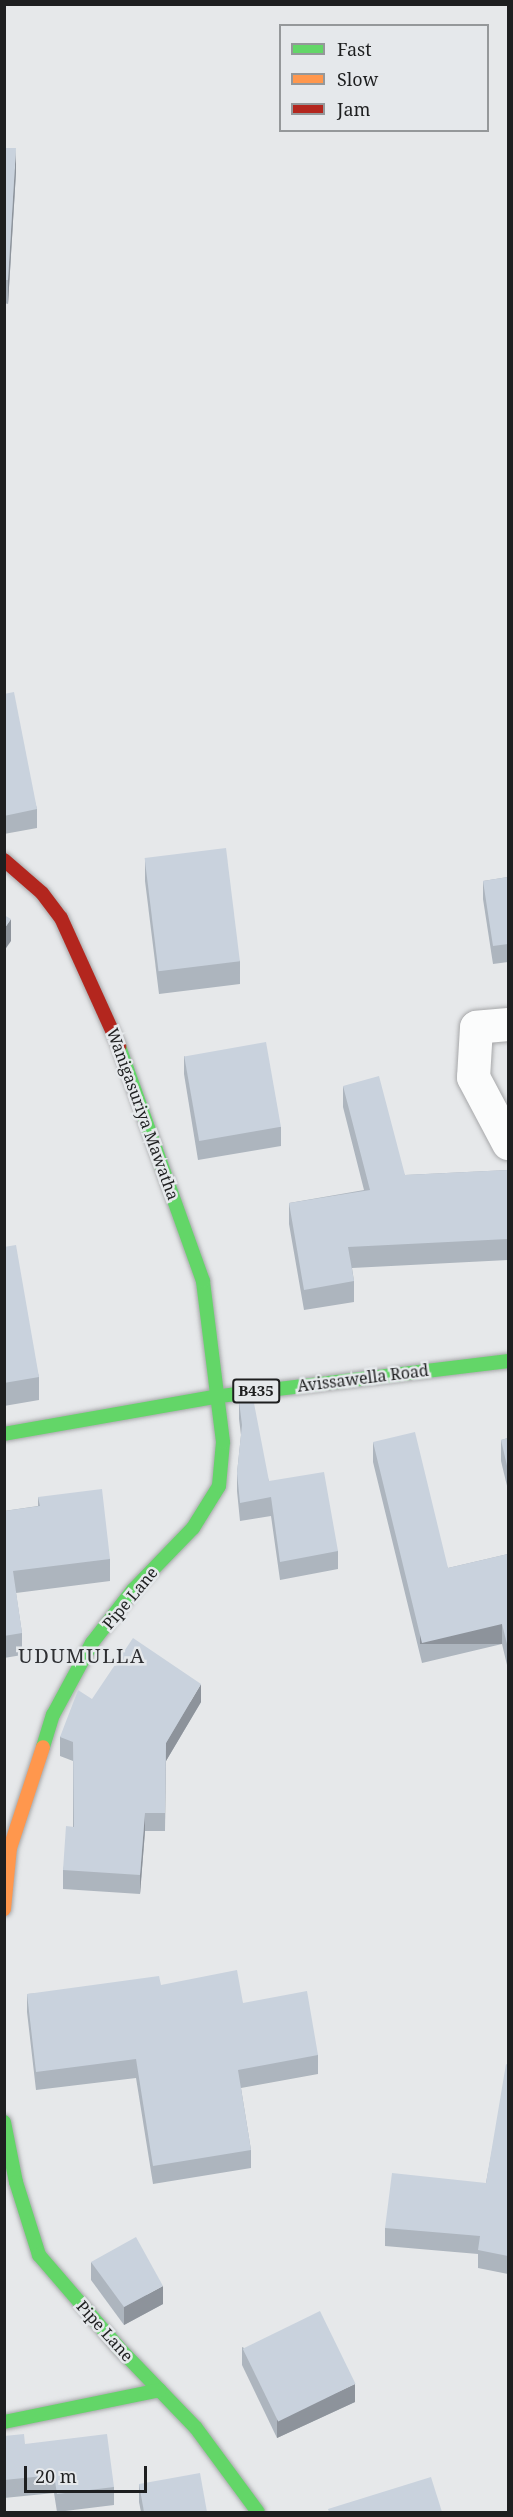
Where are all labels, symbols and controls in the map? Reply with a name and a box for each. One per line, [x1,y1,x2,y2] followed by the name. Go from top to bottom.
[279,24,489,132] legend
[337,37,372,61] text: Fast
[337,67,378,91] text: Slow
[337,97,371,121] text: Jam
[103,1025,183,1203] street label: Wanigasuriya Mawatha
[296,1360,430,1396] street label: Avissawella Road
[232,1379,280,1403] road number: B435
[98,1563,162,1633] street label: Pipe Lane
[18,1643,146,1667] district label: UDUMULLA
[73,2297,137,2365] street label: Pipe Lane
[27,2454,150,2492] scale bar
[35,2464,77,2488] text: 20 m

